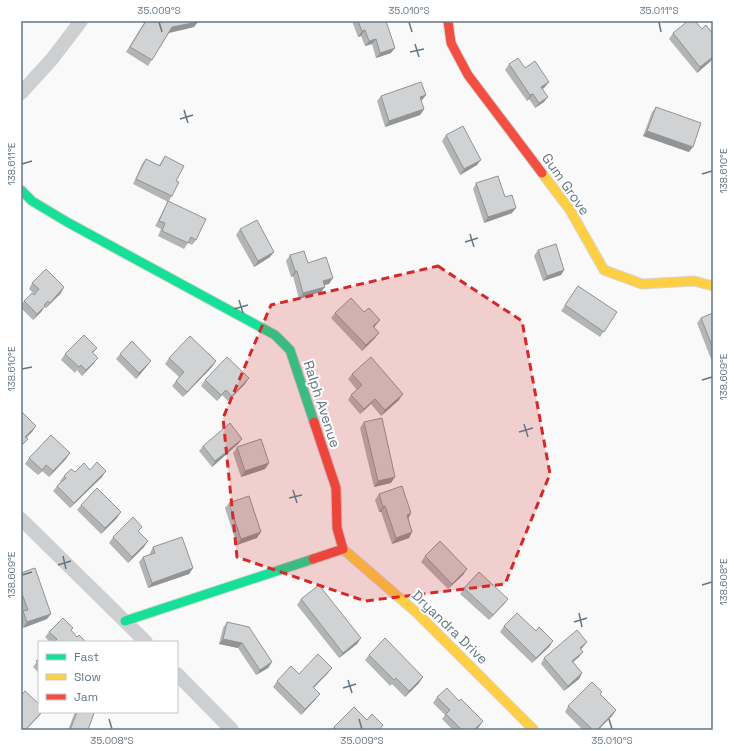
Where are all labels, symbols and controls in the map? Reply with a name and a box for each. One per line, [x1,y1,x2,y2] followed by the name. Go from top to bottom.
[137,4,181,17] text: 35.009°S
[388,4,430,17] text: 35.010°S
[639,4,679,17] text: 35.011°S
[5,142,18,185] text: 138.611°E
[717,148,730,194] text: 138.610°E
[538,149,594,219] street label: Gum Grove
[5,346,18,392] text: 138.610°E
[717,353,730,400] text: 138.609°E
[299,358,345,450] street label: Ralph Avenue
[5,551,18,598] text: 138.609°E
[717,558,730,606] text: 138.608°E
[408,586,492,668] street label: Dryandra Drive
[38,641,178,713] legend
[74,649,99,665] text: Fast
[74,669,101,685] text: Slow
[74,689,98,705] text: Jam
[90,734,134,747] text: 35.008°S
[340,734,384,747] text: 35.009°S
[591,734,633,747] text: 35.010°S

